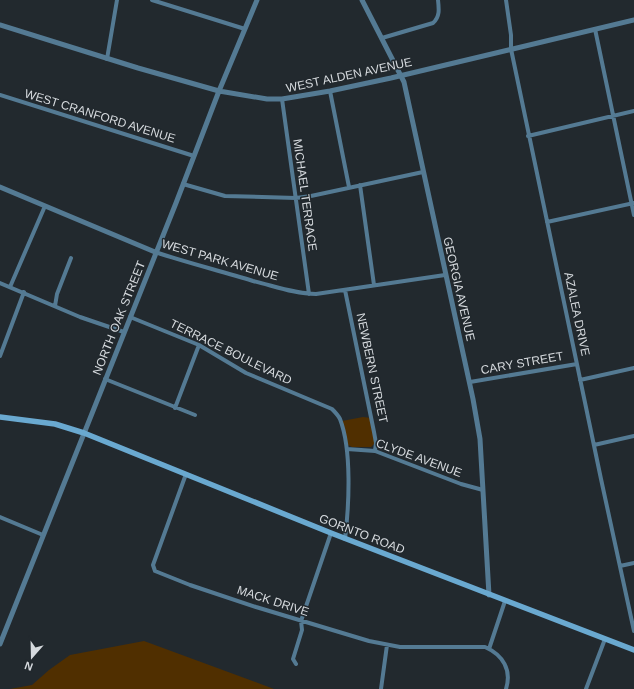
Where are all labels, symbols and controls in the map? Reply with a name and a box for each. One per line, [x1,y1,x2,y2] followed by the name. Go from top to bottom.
[285,55,413,95] street label: WEST ALDEN AVENUE
[23,86,177,146] street label: WEST CRANFORD AVENUE
[290,138,320,252] street label: MICHAEL TERRACE
[440,236,478,342] street label: GEORGIA AVENUE
[160,237,280,283] street label: WEST PARK AVENUE
[90,258,149,377] street label: NORTH OAK STREET
[561,271,593,357] street label: AZALEA DRIVE
[354,312,391,425] street label: NEWBERN STREET
[168,316,294,388] street label: TERRACE BOULEVARD
[480,349,565,377] street label: CARY STREET
[374,436,464,480] street label: CLYDE AVENUE
[317,511,407,557] street label: GORNTO ROAD
[235,583,311,619] street label: MACK DRIVE
[12,637,52,677] north arrow
[23,659,34,673] text: N

